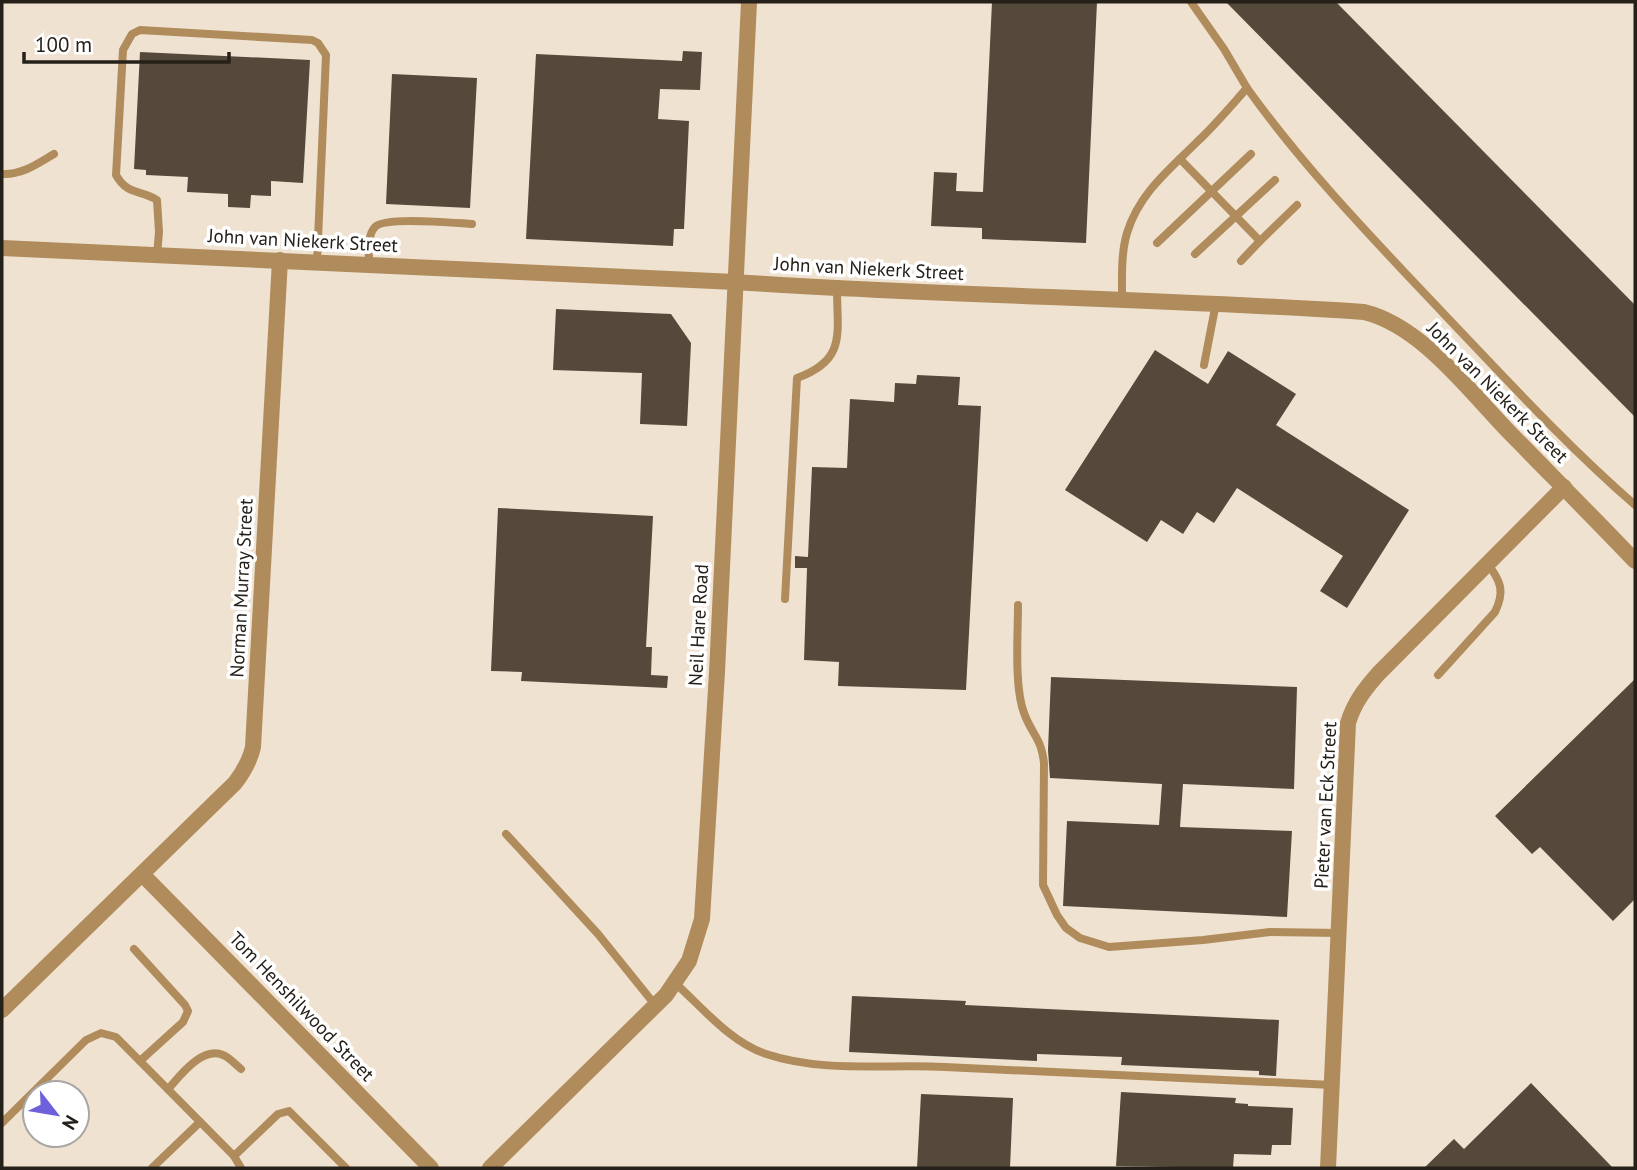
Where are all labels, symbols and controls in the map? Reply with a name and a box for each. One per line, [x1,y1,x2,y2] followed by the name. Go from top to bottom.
[24,21,229,65] scale bar
[35,31,92,58] text: 100 m
[206,223,399,257] street label: John van Niekerk Street
[772,251,965,285] street label: John van Niekerk Street
[1422,316,1574,468] street label: John van Niekerk Street
[224,497,258,678] street label: Norman Murray Street
[683,564,713,686] street label: Neil Hare Road
[1309,720,1341,889] street label: Pieter van Eck Street
[224,926,380,1086] street label: Tom Henshilwood Street
[21,1079,91,1149] north arrow
[57,1111,84,1134] text: N

